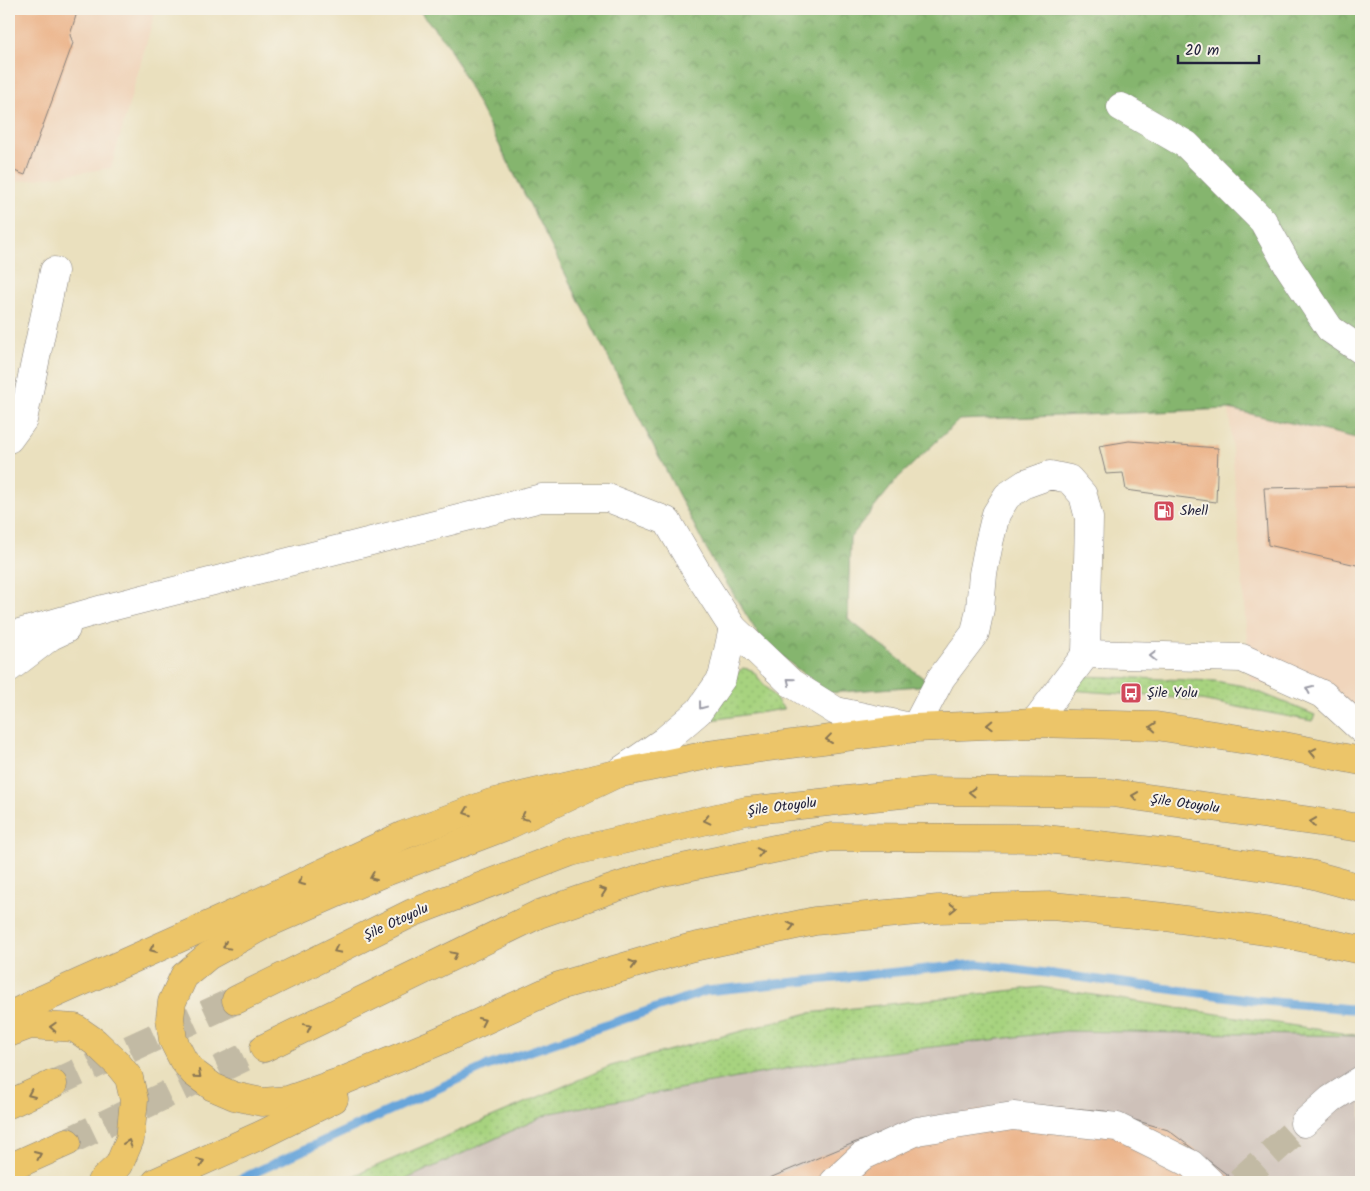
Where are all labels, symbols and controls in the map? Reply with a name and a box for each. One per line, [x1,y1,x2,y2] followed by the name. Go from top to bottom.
[1178,32,1259,64] scale bar
[1185,39,1219,63] text: 20 m
[1152,499,1176,523] fuel station icon: Shell
[1180,500,1209,522] place label: Shell
[1149,651,1156,661] one-way arrow
[787,678,796,686] one-way arrow
[1119,681,1143,705] bus stop icon: Şile Yolu
[1147,682,1198,704] place label: Şile Yolu
[1305,684,1314,695] one-way arrow
[699,700,708,710] one-way arrow
[986,719,994,730] one-way arrow
[1149,721,1157,732] one-way arrow
[824,733,832,744] one-way arrow
[1309,747,1318,757] one-way arrow
[968,787,976,797] one-way arrow
[1149,788,1221,820] street label: Şile Otoyolu
[746,792,818,822] street label: Şile Otoyolu
[1130,792,1139,802] one-way arrow
[463,806,472,816] one-way arrow
[520,811,529,822] one-way arrow
[703,814,712,825] one-way arrow
[1309,817,1317,828] one-way arrow
[756,847,765,858] one-way arrow
[369,871,378,882] one-way arrow
[297,876,306,887] one-way arrow
[598,887,607,897] one-way arrow
[360,897,432,947] street label: Şile Otoyolu
[949,903,957,914] one-way arrow
[787,921,796,932] one-way arrow
[223,940,232,950] one-way arrow
[149,943,158,954] one-way arrow
[333,944,342,954] one-way arrow
[449,951,458,961] one-way arrow
[629,960,637,970] one-way arrow
[477,1017,486,1028] one-way arrow
[49,1021,57,1032] one-way arrow
[303,1023,312,1033] one-way arrow
[193,1069,202,1078] one-way arrow
[27,1088,36,1099] one-way arrow
[122,1139,132,1148] one-way arrow
[33,1151,42,1161] one-way arrow
[195,1159,204,1169] one-way arrow

